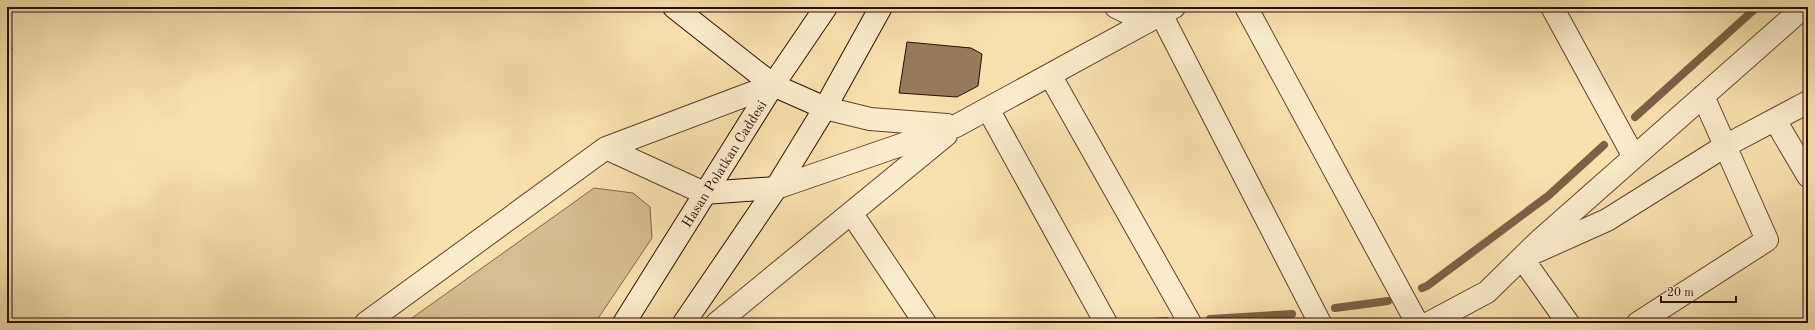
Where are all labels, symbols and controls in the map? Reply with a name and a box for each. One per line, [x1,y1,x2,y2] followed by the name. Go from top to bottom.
[680,98,770,230] street label: Hasan Polatkan Caddesi
[1661,278,1736,304] scale bar
[1667,287,1694,299] text: 20 m

